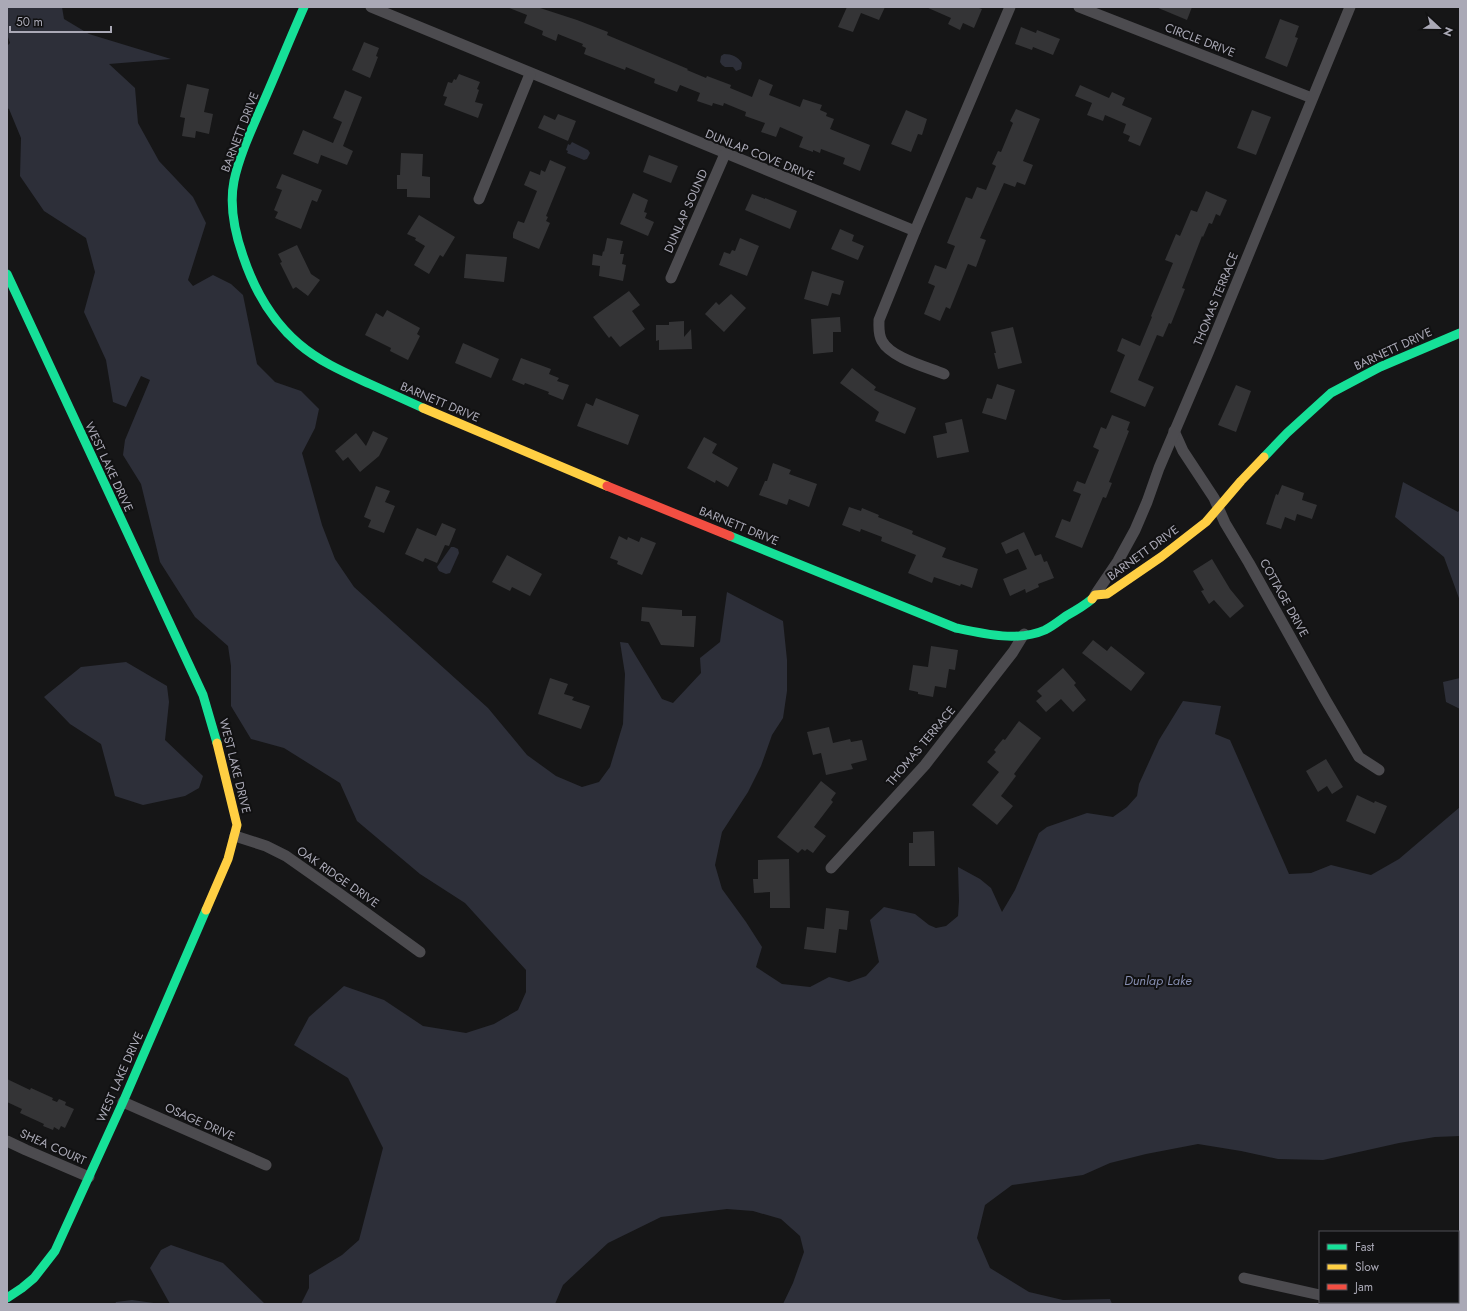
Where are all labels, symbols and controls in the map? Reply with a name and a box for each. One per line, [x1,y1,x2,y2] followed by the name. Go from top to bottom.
[10,8,111,34] scale bar
[1419,8,1459,48] north arrow
[16,13,43,31] text: 50 m
[1162,18,1238,62] street label: CIRCLE DRIVE
[1439,25,1457,39] text: N
[216,89,264,175] street label: BARNETT DRIVE
[703,125,817,185] street label: DUNLAP COVE DRIVE
[660,166,712,256] street label: DUNLAP SOUND
[1189,250,1243,348] street label: THOMAS TERRACE
[1351,323,1435,375] street label: BARNETT DRIVE
[398,377,482,427] street label: BARNETT DRIVE
[80,419,138,515] street label: WEST LAKE DRIVE
[696,502,782,550] street label: BARNETT DRIVE
[1104,521,1182,585] street label: BARNETT DRIVE
[1255,556,1313,640] street label: COTTAGE DRIVE
[882,702,960,790] street label: THOMAS TERRACE
[215,717,255,815] street label: WEST LAKE DRIVE
[293,842,383,912] street label: OAK RIDGE DRIVE
[1124,971,1192,990] water label: Dunlap Lake
[92,1029,148,1125] street label: WEST LAKE DRIVE
[162,1098,238,1146] street label: OSAGE DRIVE
[17,1124,89,1170] street label: SHEA COURT
[1319,1231,1459,1303] legend
[1355,1238,1374,1256] text: Fast
[1355,1258,1380,1276] text: Slow
[1353,1278,1373,1296] text: Jam

